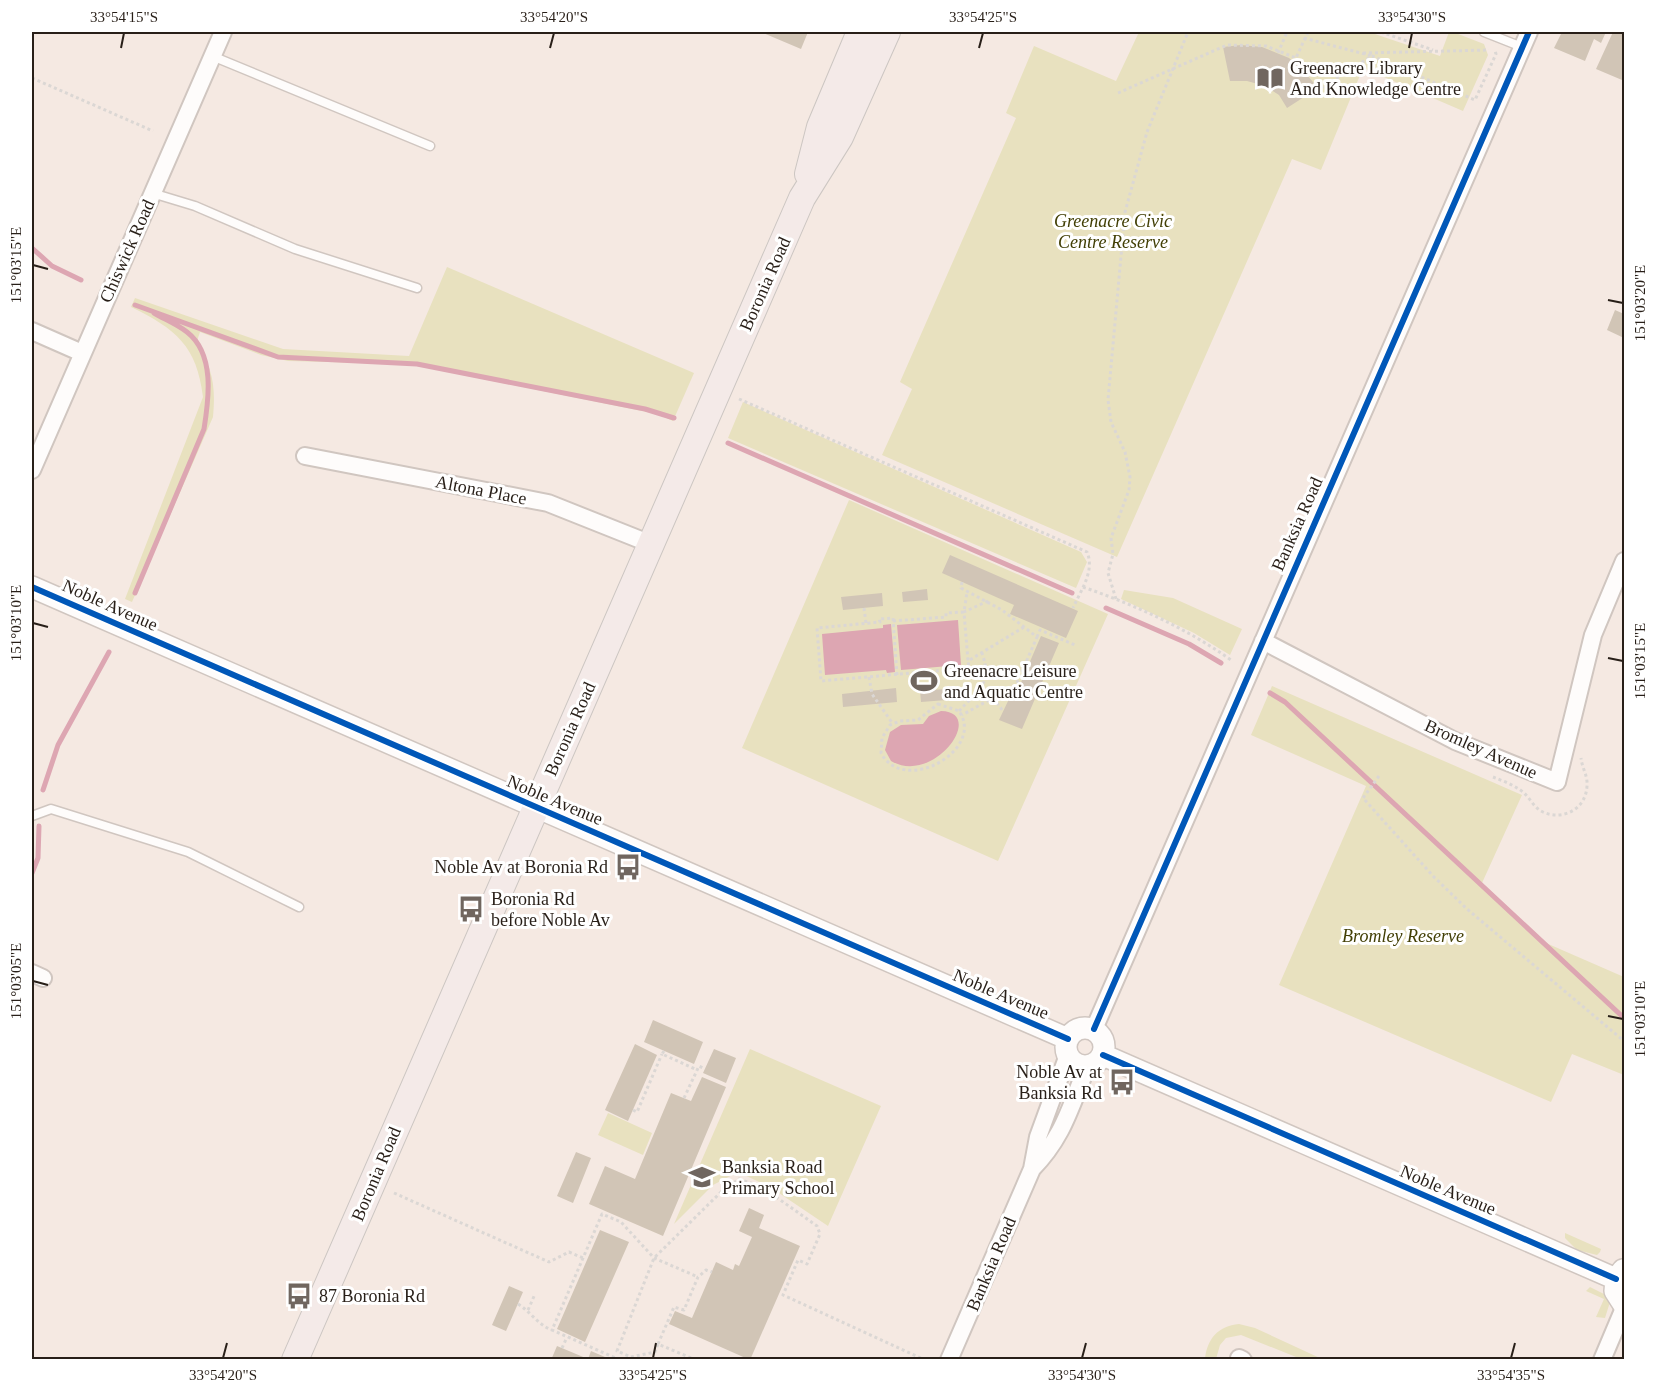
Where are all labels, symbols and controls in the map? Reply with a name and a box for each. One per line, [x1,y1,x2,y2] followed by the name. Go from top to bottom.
[90,9,158,25] text: 33°54'15"S
[520,9,588,25] text: 33°54'20"S
[949,9,1017,25] text: 33°54'25"S
[1378,9,1446,25] text: 33°54'30"S
[1290,58,1461,99] place label: Greenacre Library And Knowledge Centre
[1255,63,1285,93] library icon: Greenacre Library And Knowledge Centre
[95,196,159,306] street label: Chiswick Road
[1054,211,1172,252] park label: Greenacre Civic Centre Reserve
[8,227,24,303] text: 151°03'15"E
[735,234,795,334] street label: Boronia Road
[1632,265,1648,341] text: 151°03'20"E
[434,471,528,509] street label: Altona Place
[1267,474,1327,574] street label: Banksia Road
[59,575,161,635] street label: Noble Avenue
[8,585,24,661] text: 151°03'10"E
[1632,623,1648,699] text: 151°03'15"E
[944,661,1083,702] place label: Greenacre Leisure and Aquatic Centre
[909,666,939,696] sports icon: Greenacre Leisure and Aquatic Centre
[540,679,600,779] street label: Boronia Road
[1422,715,1540,783] street label: Bromley Avenue
[504,771,606,829] street label: Noble Avenue
[613,852,643,882] bus stop icon: Noble Av at Boronia Rd
[434,857,608,877] place label: Noble Av at Boronia Rd
[491,889,610,930] place label: Boronia Rd before Noble Av
[456,894,486,924] bus stop icon: Boronia Rd before Noble Av
[1342,926,1464,946] park label: Bromley Reserve
[8,943,24,1019] text: 151°03'05"E
[950,965,1052,1023] street label: Noble Avenue
[1632,981,1648,1057] text: 151°03'10"E
[1016,1062,1102,1103] place label: Noble Av at Banksia Rd
[1107,1067,1137,1097] bus stop icon: Noble Av at Banksia Rd
[347,1124,405,1224] street label: Boronia Road
[722,1157,835,1198] place label: Banksia Road Primary School
[1397,1161,1499,1219] street label: Noble Avenue
[687,1162,717,1192] school or university icon: Banksia Road Primary School
[962,1214,1020,1314] street label: Banksia Road
[284,1281,314,1311] bus stop icon: 87 Boronia Rd
[319,1286,425,1306] place label: 87 Boronia Rd
[189,1367,257,1383] text: 33°54'20"S
[619,1367,687,1383] text: 33°54'25"S
[1048,1367,1116,1383] text: 33°54'30"S
[1477,1367,1545,1383] text: 33°54'35"S

